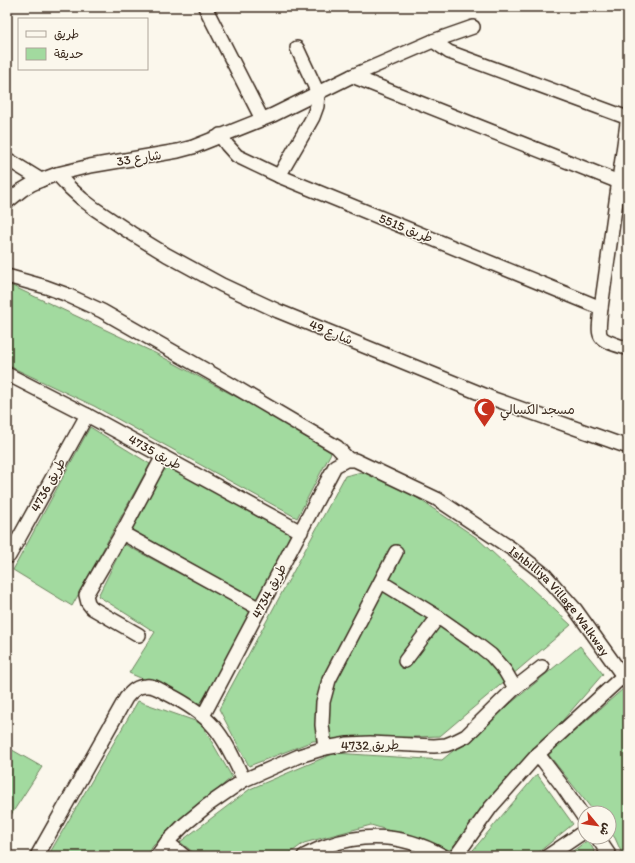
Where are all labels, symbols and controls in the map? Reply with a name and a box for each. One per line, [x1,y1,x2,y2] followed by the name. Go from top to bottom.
[18,18,148,70] legend
[54,27,79,41] text: طريق
[54,47,83,61] text: حديقة
[115,147,163,171] street label: شارع 33
[377,210,435,247] street label: طريق 5515
[306,316,355,349] street label: شارع 49
[471,396,497,429] mosque icon: مسجد الكسالي
[500,402,575,421] place label: مسجد الكسالي
[125,431,184,474] street label: طريق 4735
[27,456,70,515] street label: طريق 4736
[507,542,613,658] street label: Ishbilliya Village Walkway
[248,561,290,621] street label: طريق 4734
[341,737,399,754] street label: طريق 4732
[577,805,617,845] north arrow
[597,821,614,838] text: ش

